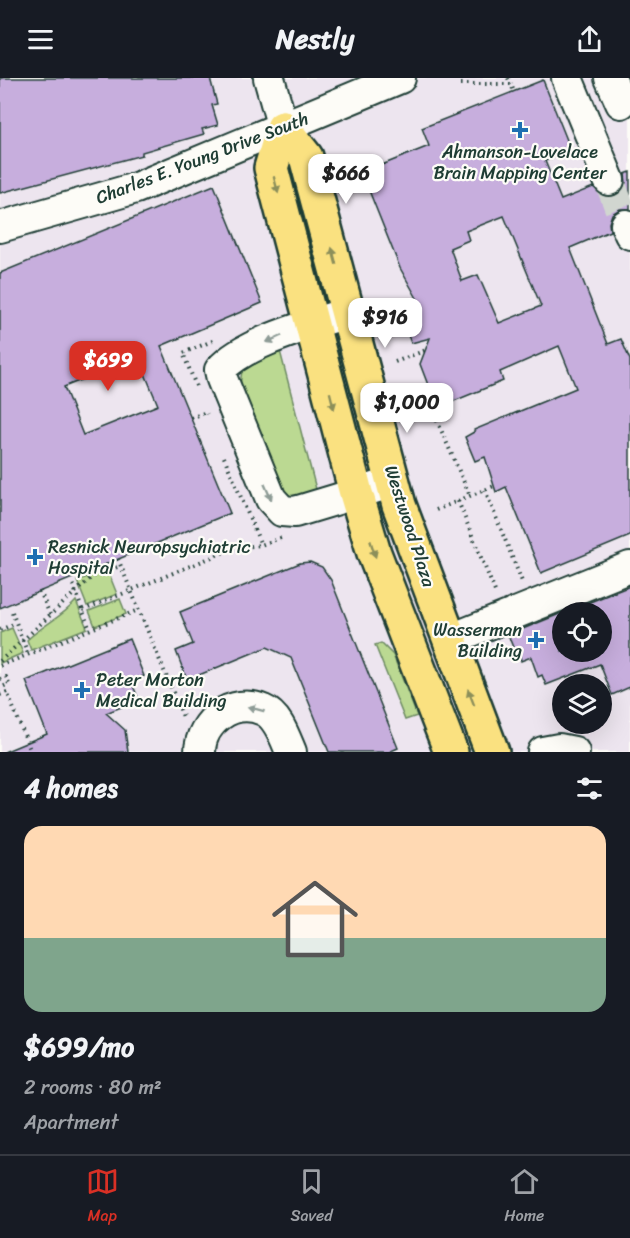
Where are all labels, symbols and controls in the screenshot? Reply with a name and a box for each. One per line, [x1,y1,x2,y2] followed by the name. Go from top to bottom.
[276,15,354,63] text: Nestly
[24,23,57,56] icon: menu
[573,23,606,56] icon: share
[91,103,313,213] street label: Charles E. Young Drive South
[511,121,529,139] marker: Ahmanson-Lovelace Brain Mapping Center
[433,136,608,189] place label: Ahmanson-Lovelace Brain Mapping Center
[310,154,382,205] pin: $666
[322,156,370,191] text: $666
[271,176,281,194] one-way arrow
[328,247,338,265] one-way arrow
[349,298,421,349] pin: $916
[362,300,408,335] text: $916
[266,334,283,343] one-way arrow
[72,341,144,392] pin: $699
[83,343,133,378] text: $699
[358,383,456,434] pin: $1,000
[374,385,440,420] text: $1,000
[327,392,337,411] one-way arrow
[375,461,445,592] street label: Westwood Plaza
[263,484,273,502] one-way arrow
[48,531,250,584] place label: Resnick Neuropsychiatric Hospital
[369,540,379,558] one-way arrow
[26,548,44,566] marker: Resnick Neuropsychiatric Hospital
[552,602,612,734] map controls
[552,602,612,662] button: locate
[433,614,522,667] place label: Wasserman Building
[527,631,545,649] marker: Wasserman Building
[96,664,227,717] place label: Peter Morton Medical Building
[552,674,612,734] button: layers
[73,681,91,699] marker: Peter Morton Medical Building
[466,688,476,706] one-way arrow
[247,704,265,713] one-way arrow
[24,765,118,811] text: 4 homes
[573,772,606,805] icon: filters
[261,865,369,973] icon: home
[24,1024,134,1070] text: $699/mo
[24,1070,162,1105] text: 2 rooms · 80 m²
[24,1105,118,1140] text: Apartment
[86,1165,119,1230] tab: Map
[290,1165,333,1230] tab: Saved
[504,1165,544,1230] tab: Home

